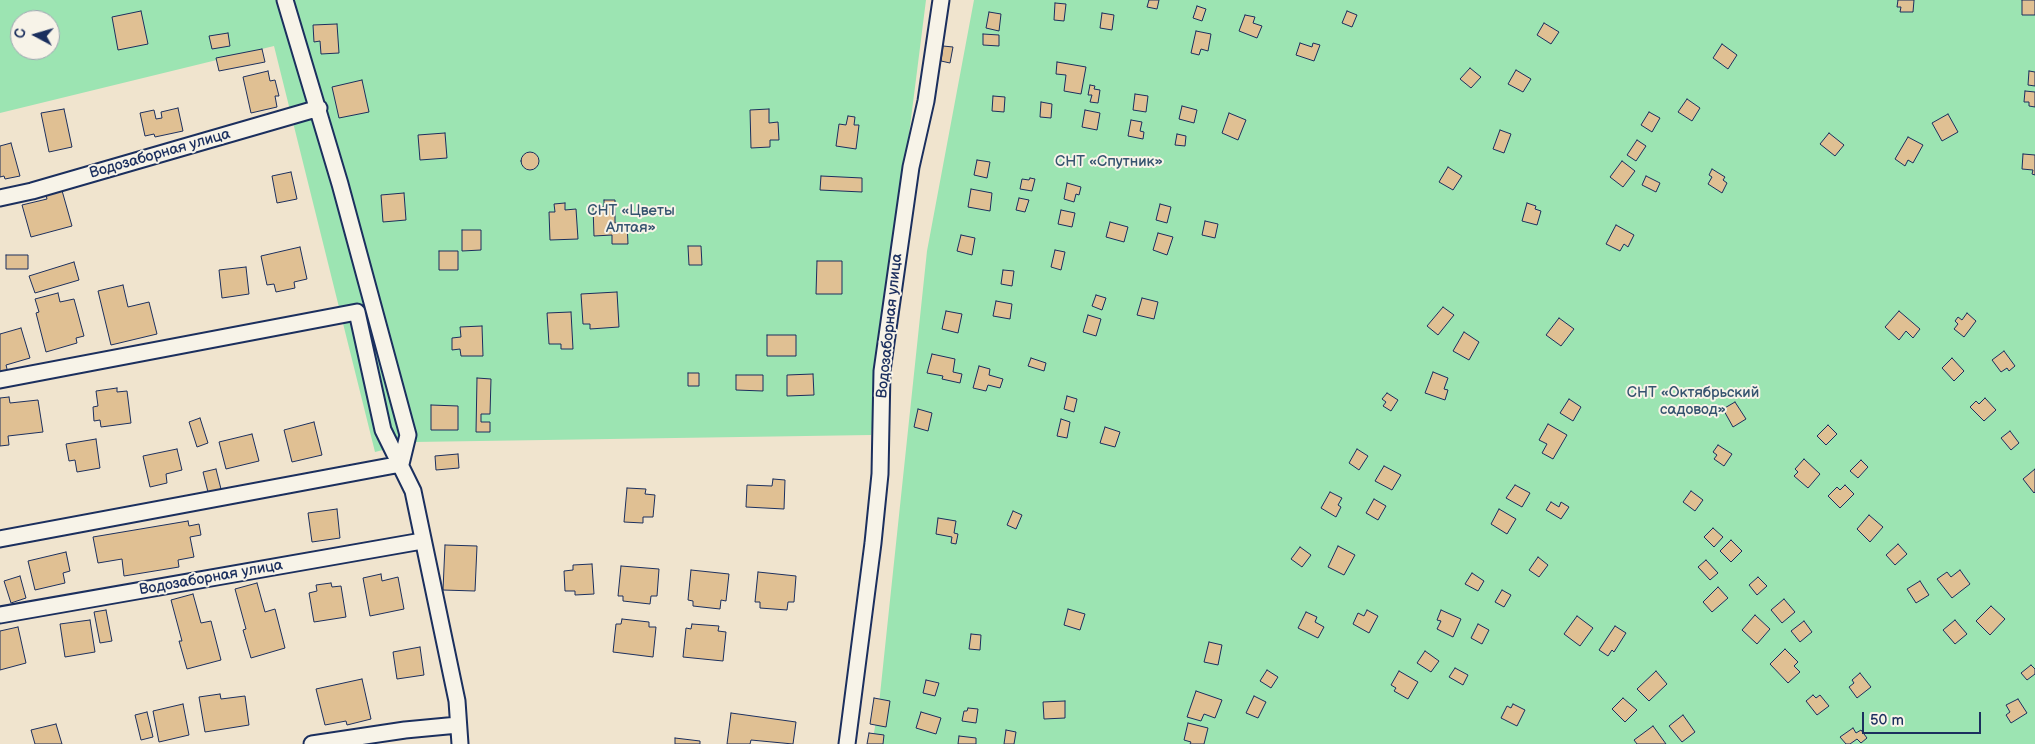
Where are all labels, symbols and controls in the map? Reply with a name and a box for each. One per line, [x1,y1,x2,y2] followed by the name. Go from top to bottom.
[10,10,60,60] north arrow
[12,28,30,39] text: С
[88,125,232,183] street label: Водозаборная улица
[1055,153,1163,171] park label: СНТ «Спутник»
[587,202,675,237] park label: СНТ «Цветы Алтая»
[873,253,907,399] street label: Водозаборная улица
[1627,384,1759,419] park label: СНТ «Октябрьский садовод»
[138,556,284,600] street label: Водозаборная улица
[1865,702,1984,734] scale bar
[1870,711,1904,730] text: 50 m

